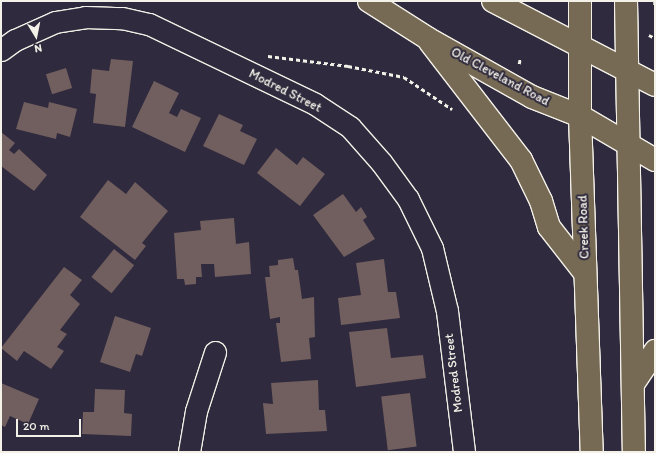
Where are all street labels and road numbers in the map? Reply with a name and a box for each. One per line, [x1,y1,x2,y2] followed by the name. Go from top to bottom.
[448,45,552,109] street label: Old Cleveland Road
[246,66,324,116] street label: Modred Street
[575,195,593,259] street label: Creek Road
[441,333,467,413] street label: Modred Street

